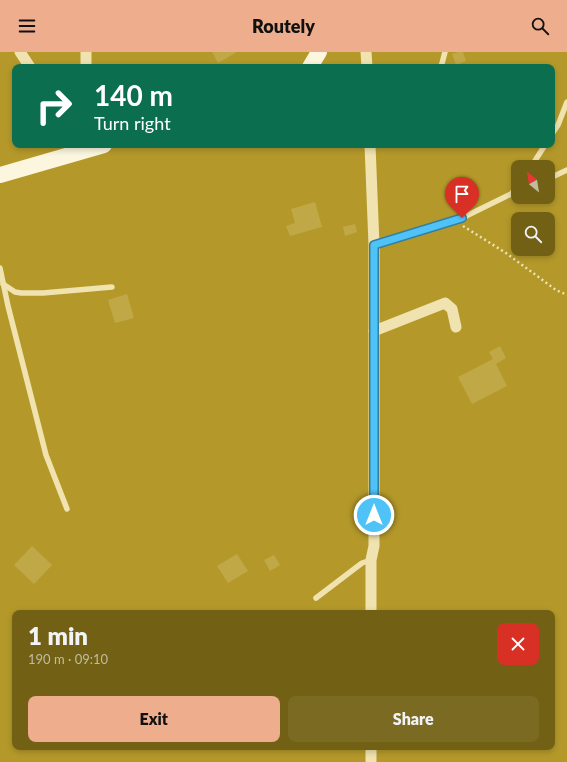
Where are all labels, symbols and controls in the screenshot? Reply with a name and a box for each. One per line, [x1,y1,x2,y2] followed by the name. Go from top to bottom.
[16,15,38,37] icon: menu
[252,15,315,37] text: Routely
[529,15,551,37] icon: search
[94,78,173,112] text: 140 m
[28,80,80,132] icon: right
[94,112,171,134] text: Turn right
[511,160,555,204] north arrow
[511,160,555,256] map controls
[445,177,479,218] pin
[451,183,473,205] icon: arrive
[511,212,555,256] button: search
[353,494,395,536] position arrow
[28,621,88,650] text: 1 min
[497,623,539,665] button: close
[28,651,108,667] text: 190 m · 09:10
[28,696,280,742] button: Exit
[288,696,539,742] button: Share

